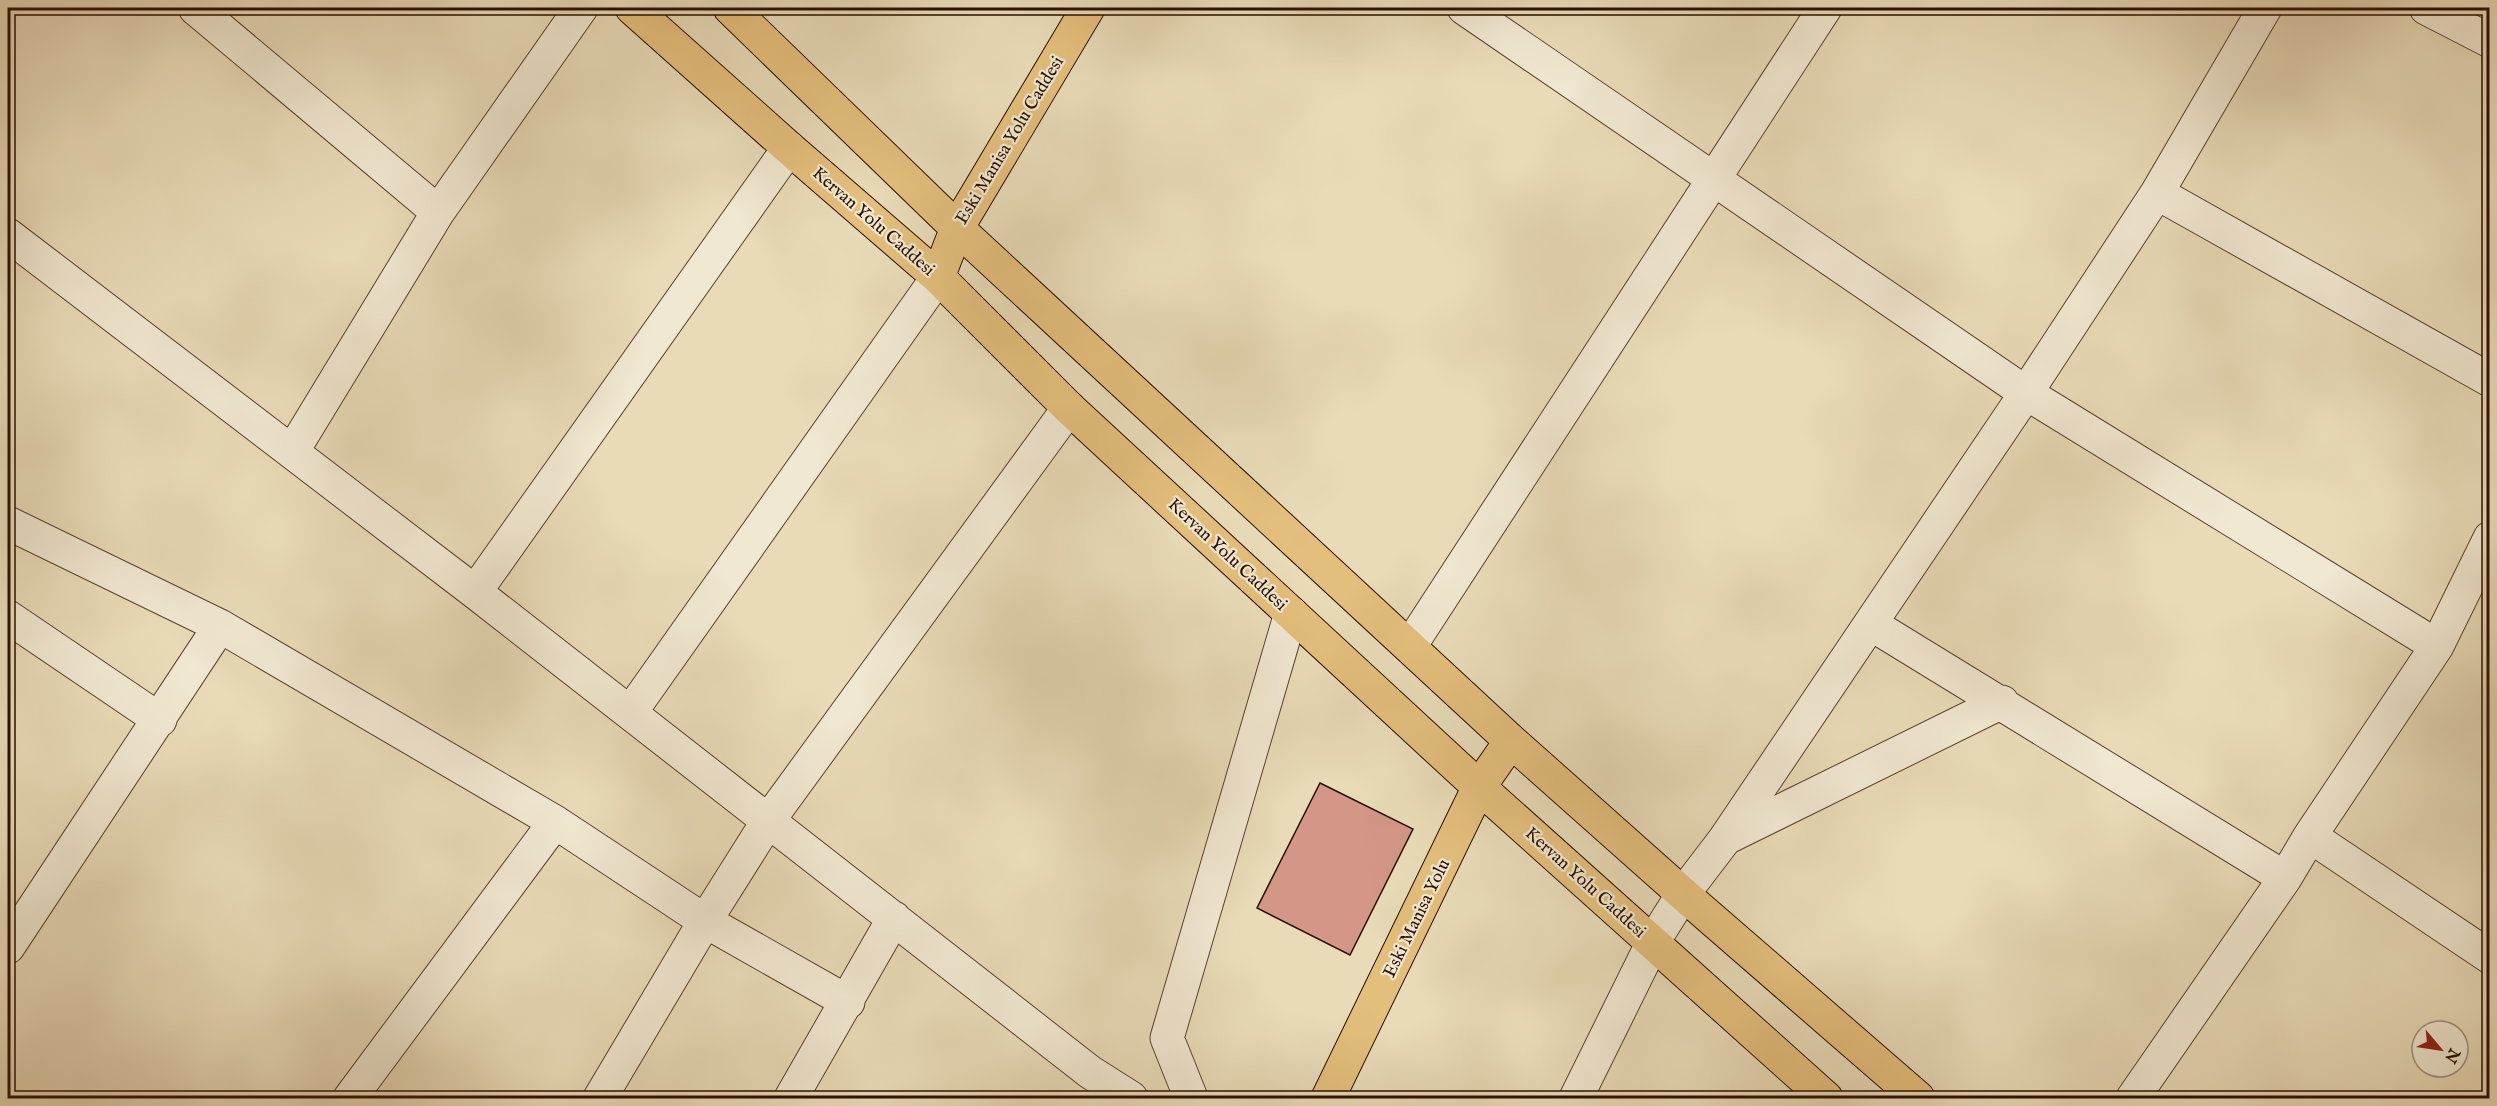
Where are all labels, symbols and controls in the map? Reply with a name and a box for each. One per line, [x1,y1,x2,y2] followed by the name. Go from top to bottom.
[951,52,1070,229] street label: Eski Manisa Yolu Caddesi
[807,163,939,282] street label: Kervan Yolu Caddesi
[1162,494,1292,617] street label: Kervan Yolu Caddesi
[1520,823,1651,944] street label: Kervan Yolu Caddesi
[1379,856,1456,982] street label: Eski Manisa Yolu
[2410,1019,2470,1079] north arrow
[2439,1044,2464,1066] text: N

